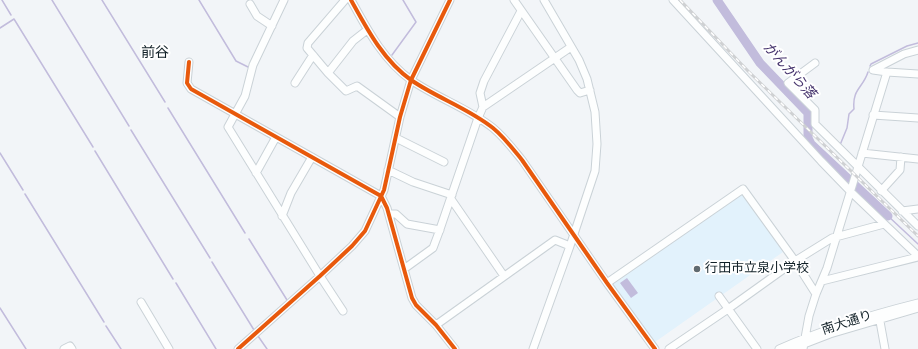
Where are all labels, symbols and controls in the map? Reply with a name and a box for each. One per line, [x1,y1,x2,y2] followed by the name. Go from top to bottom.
[759,39,819,103] water label: がんがら落
[141,45,169,61] district label: 前谷
[705,261,809,277] place label: 行田市立泉小学校
[692,264,702,274] marker: 行田市立泉小学校
[820,308,874,338] street label: 南大通り

